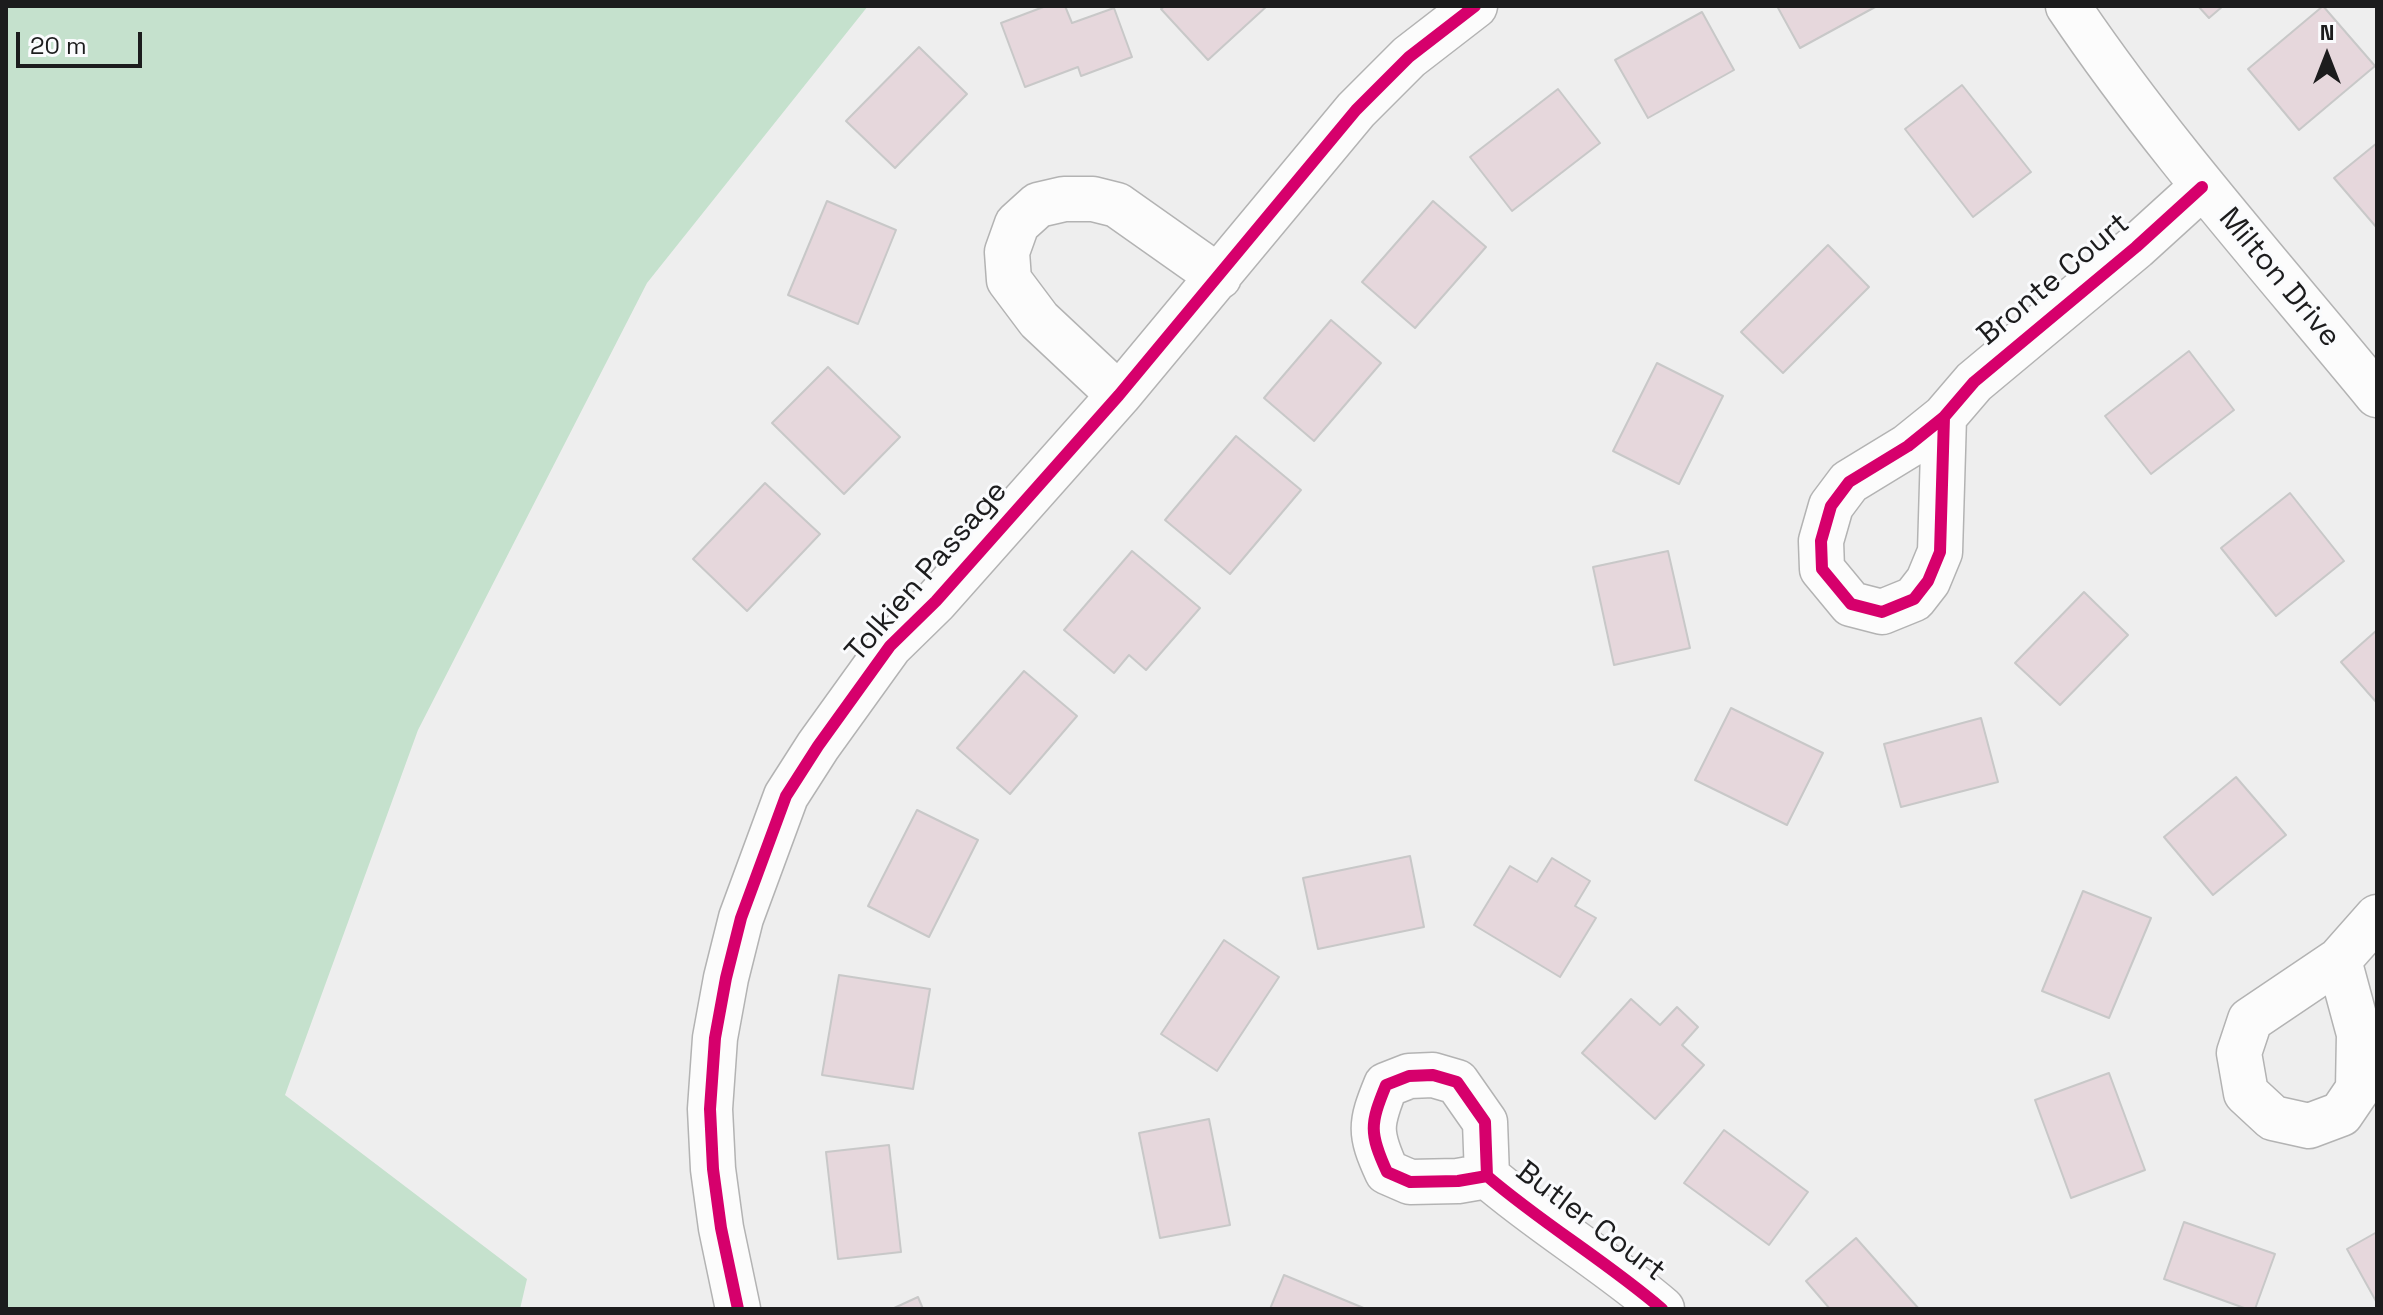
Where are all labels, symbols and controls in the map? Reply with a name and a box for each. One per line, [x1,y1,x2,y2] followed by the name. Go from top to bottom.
[20,16,146,66] scale bar
[2287,16,2367,96] north arrow
[2320,18,2334,46] text: N
[30,30,87,61] text: 20 m
[2210,201,2348,355] street label: Milton Drive
[1971,206,2137,354] street label: Bronte Court
[839,474,1015,670] street label: Tolkien Passage
[1508,1154,1672,1290] street label: Butler Court

